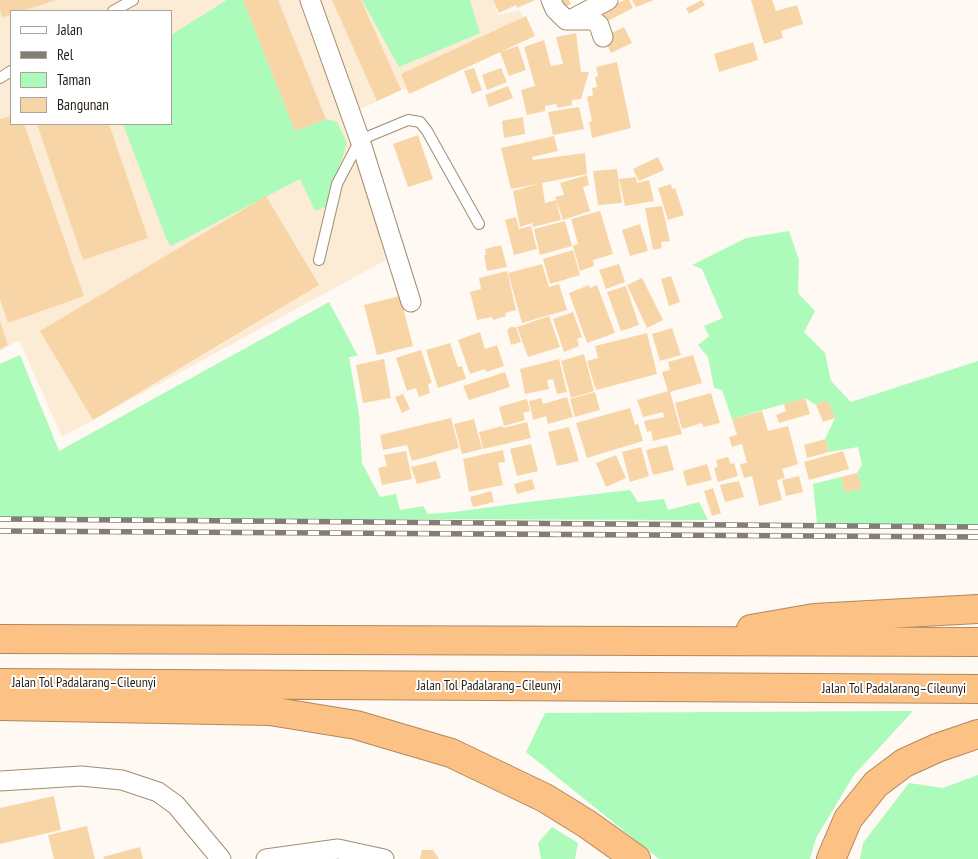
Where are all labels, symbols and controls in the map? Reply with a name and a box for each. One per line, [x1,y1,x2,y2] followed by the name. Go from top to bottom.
[10,10,172,125] legend
[57,20,83,39] text: Jalan
[57,45,73,64] text: Rel
[57,70,91,89] text: Taman
[57,95,109,114] text: Bangunan
[12,675,156,691] street label: Jalan Tol Padalarang–Cileunyi
[417,678,561,694] street label: Jalan Tol Padalarang–Cileunyi
[822,681,966,697] street label: Jalan Tol Padalarang–Cileunyi

